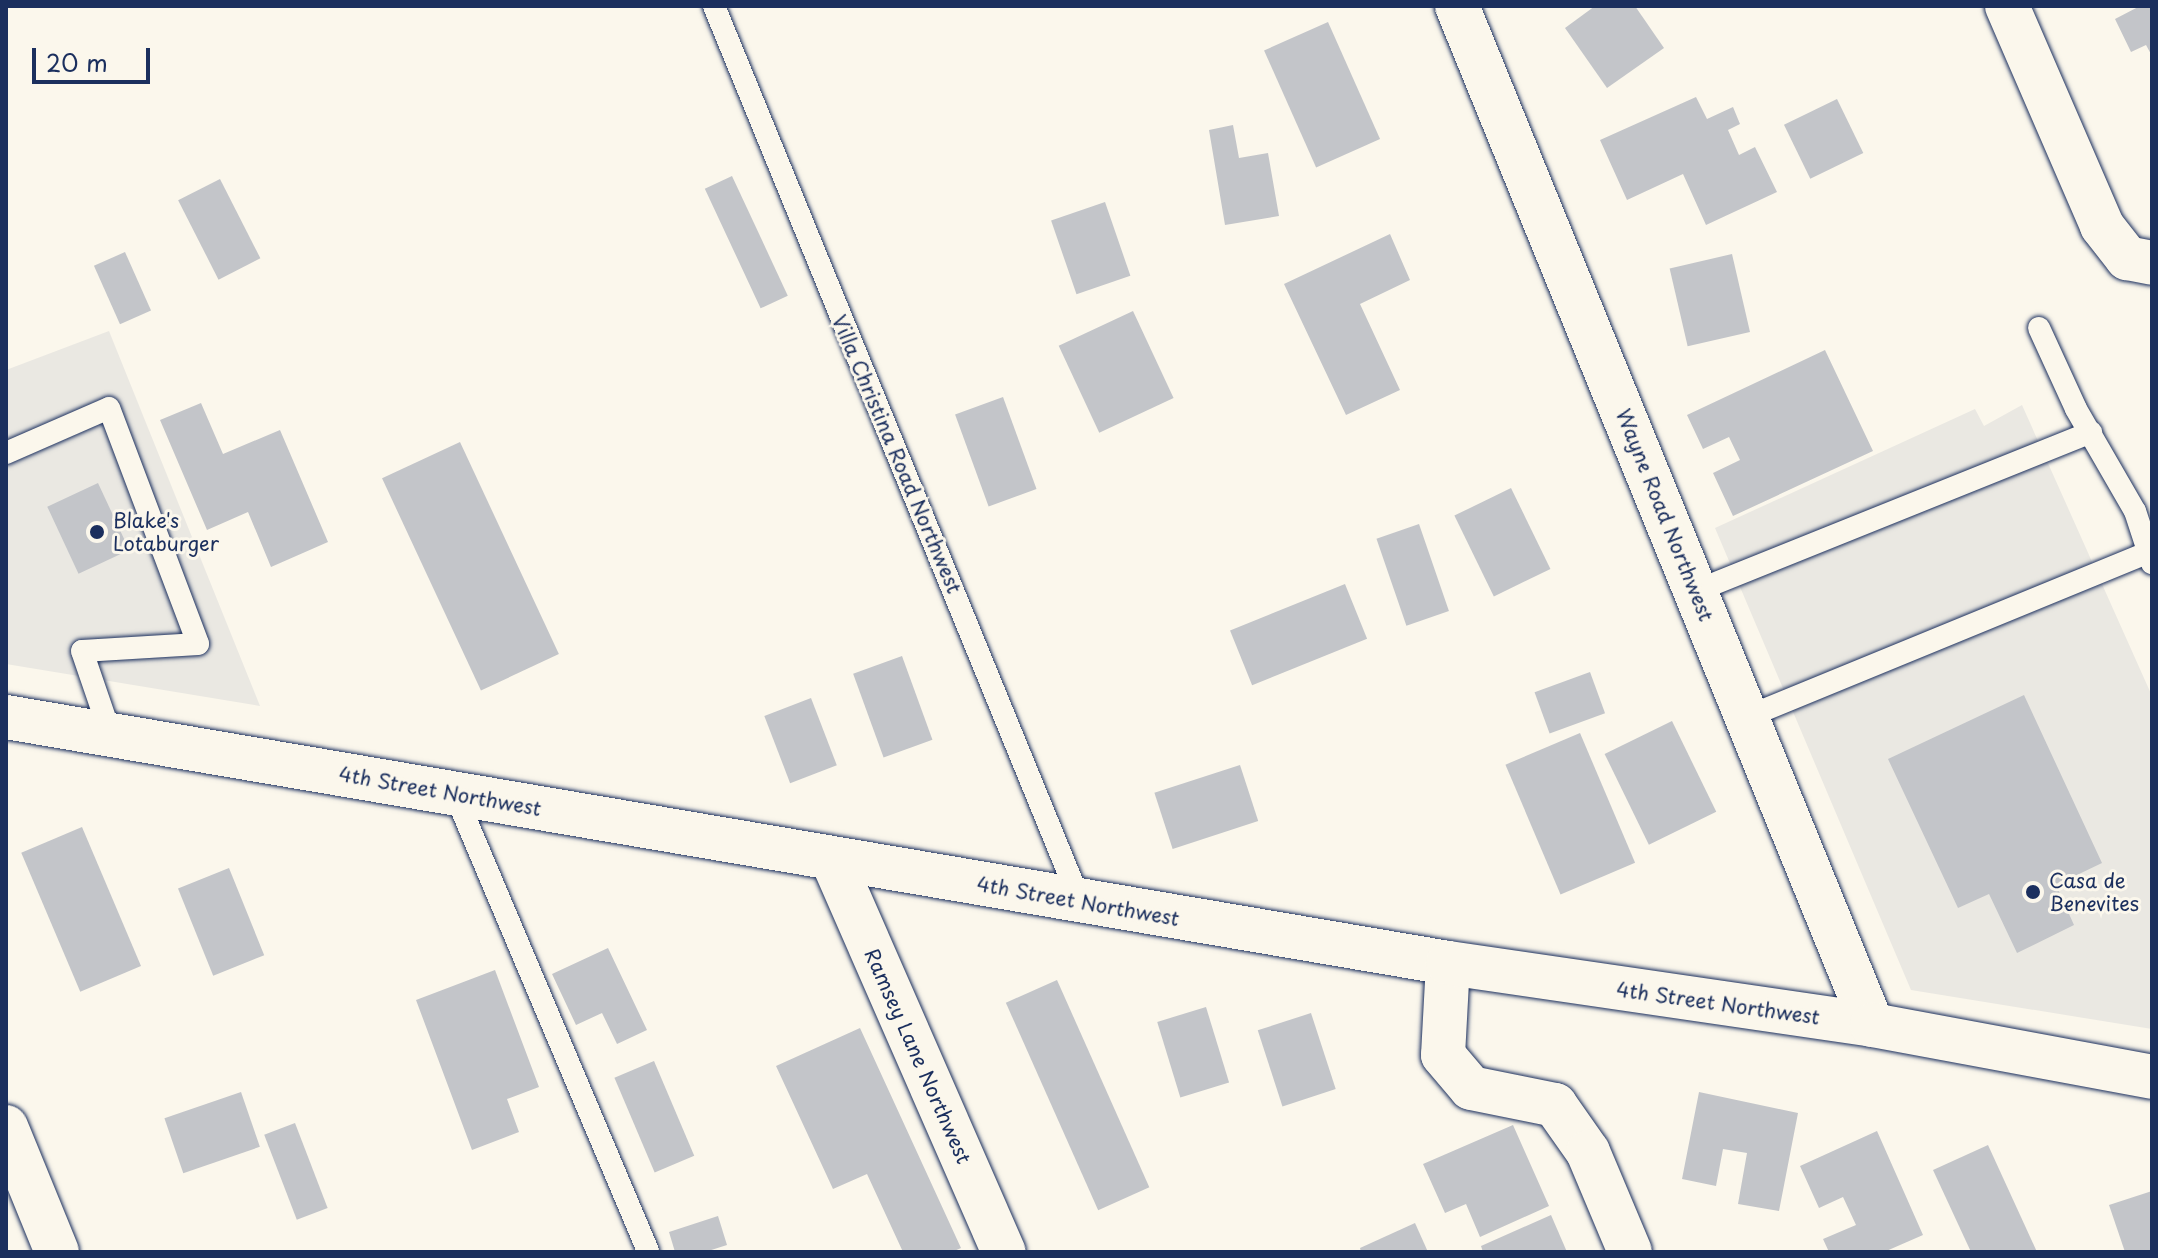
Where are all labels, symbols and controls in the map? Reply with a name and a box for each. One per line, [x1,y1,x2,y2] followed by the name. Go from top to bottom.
[36,32,154,82] scale bar
[46,44,108,80] text: 20 m
[828,312,966,596] street label: Villa Christina Road Northwest
[1611,405,1719,625] street label: Wayne Road Northwest
[113,508,219,555] place label: Blake's Lotaburger
[88,523,106,541] marker: Blake's Lotaburger
[337,761,543,821] street label: 4th Street Northwest
[2049,868,2139,915] place label: Casa de Benevites
[975,871,1181,931] street label: 4th Street Northwest
[2024,883,2042,901] marker: Casa de Benevites
[860,944,976,1168] street label: Ramsey Lane Northwest
[1615,977,1821,1029] street label: 4th Street Northwest

